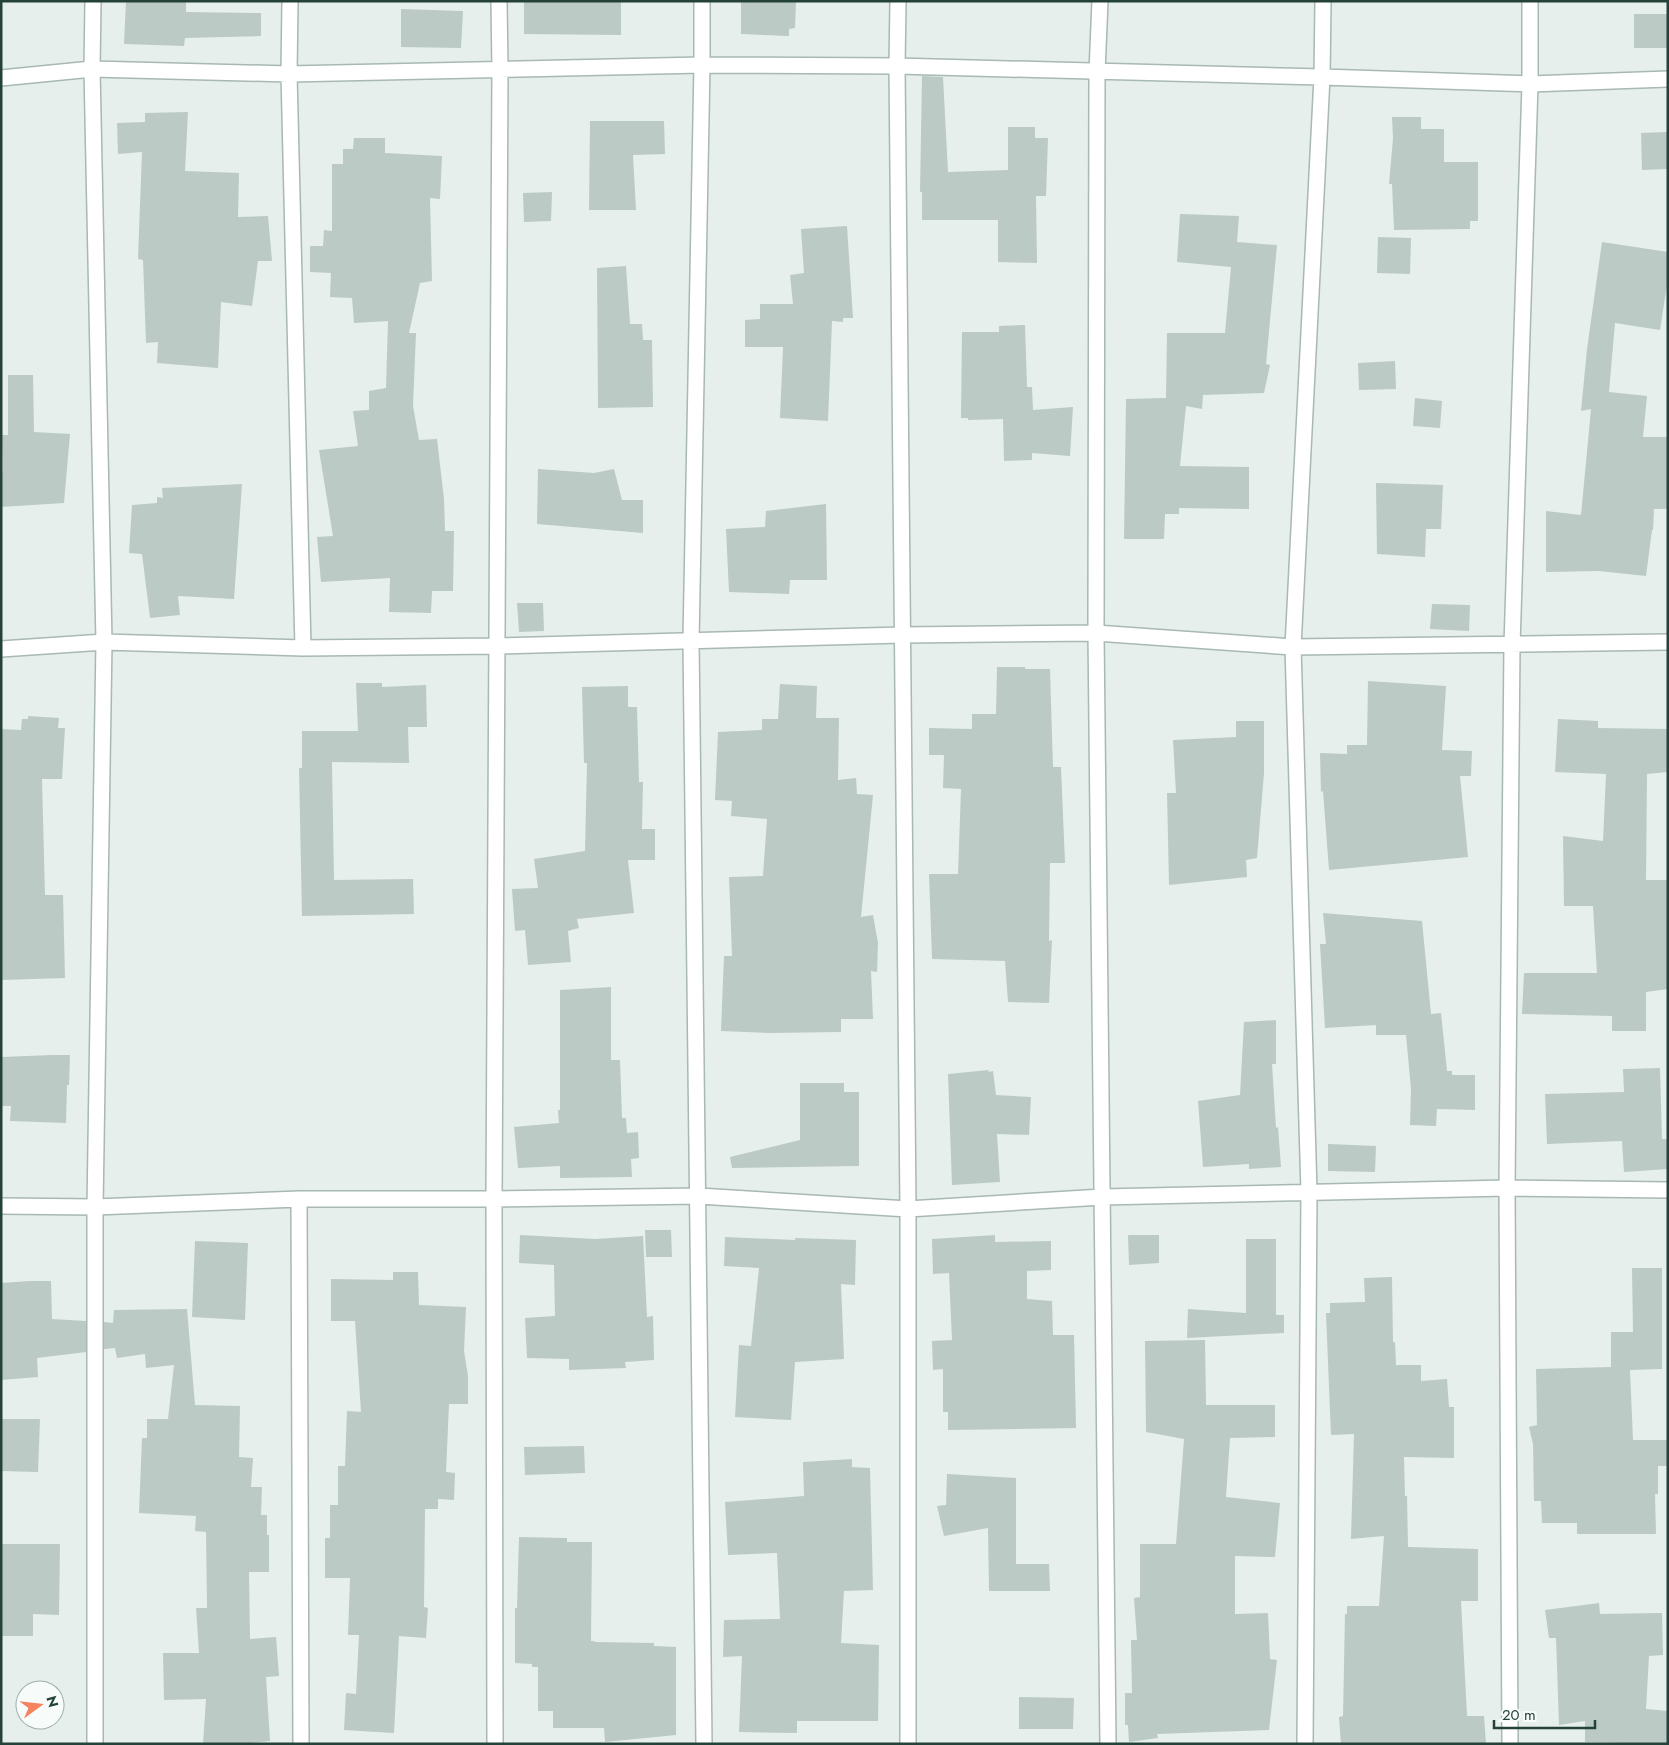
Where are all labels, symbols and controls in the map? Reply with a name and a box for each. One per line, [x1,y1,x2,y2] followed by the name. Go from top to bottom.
[15,1680,65,1730] north arrow
[41,1694,64,1710] text: N
[1494,1698,1595,1730] scale bar
[1502,1704,1536,1726] text: 20 m

